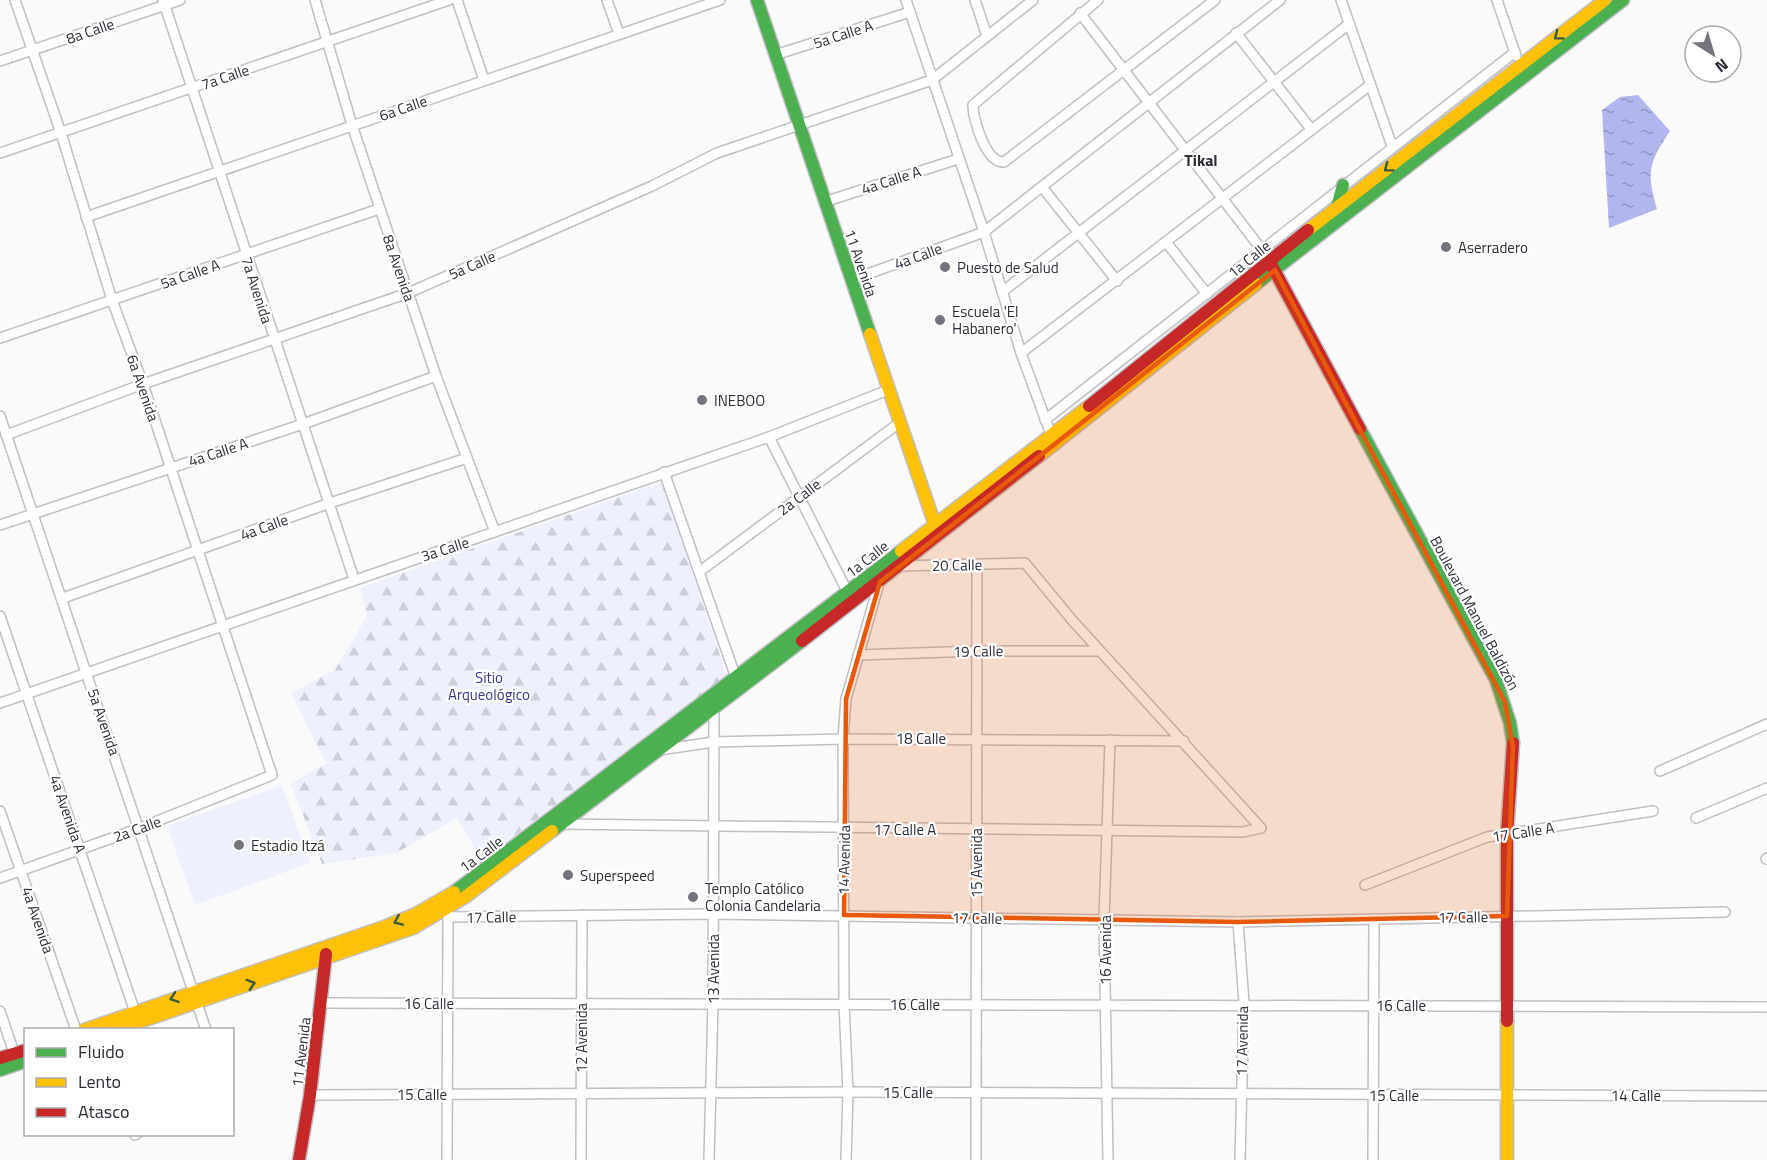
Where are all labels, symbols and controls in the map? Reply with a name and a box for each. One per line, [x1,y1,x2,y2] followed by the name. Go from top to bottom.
[63,12,117,50] street label: 8a Calle
[810,14,876,54] street label: 5a Calle A
[1683,24,1743,84] north arrow
[1554,28,1565,39] one-way arrow
[1710,53,1734,79] text: N
[198,58,252,96] street label: 7a Calle
[376,89,430,127] street label: 6a Calle
[1184,148,1218,172] district label: Tikal
[858,160,924,200] street label: 4a Calle A
[1383,160,1394,171] one-way arrow
[839,226,883,300] street label: 11 Avenida
[377,231,421,305] street label: 8a Avenida
[1223,235,1275,283] street label: 1a Calle
[1458,236,1528,259] place label: Aserradero
[891,237,945,275] street label: 4a Calle
[1439,240,1453,254] marker: Aserradero
[445,244,499,286] street label: 5a Calle
[157,253,223,295] street label: 5a Calle A
[235,253,279,327] street label: 7a Avenida
[957,256,1059,279] place label: Puesto de Salud
[938,260,952,274] marker: Puesto de Salud
[952,300,1019,340] place label: Escuela 'El Habanero'
[933,313,947,327] marker: Escuela 'El Habanero'
[121,351,165,425] street label: 6a Avenida
[714,389,765,412] place label: INEBOO
[695,393,709,407] marker: INEBOO
[185,432,251,472] street label: 4a Calle A
[772,473,826,521] street label: 2a Calle
[237,508,291,546] street label: 4a Calle
[418,530,472,568] street label: 3a Calle
[1425,532,1525,694] street label: Boulevard Manuel Baldizón
[840,535,894,583] street label: 1a Calle
[932,553,982,577] street label: 20 Calle
[953,639,1003,663] street label: 19 Calle
[448,666,530,706] park label: Sitio Arqueológico
[82,685,126,759] street label: 5a Avenida
[896,727,946,750] street label: 18 Calle
[44,772,92,856] street label: 4a Avenida A
[110,810,164,848] street label: 2a Calle
[1490,816,1556,848] street label: 17 Calle A
[874,818,936,841] street label: 17 Calle A
[832,824,856,895] street label: 14 Avenida
[965,827,988,898] street label: 15 Avenida
[454,830,508,878] street label: 1a Calle
[251,834,325,857] place label: Estadio Itzá
[232,838,246,852] marker: Estadio Itzá
[580,864,655,887] place label: Superspeed
[561,868,575,882] marker: Superspeed
[705,877,821,917] place label: Templo Católico Colonia Candelaria
[16,883,60,957] street label: 4a Avenida
[686,890,700,904] marker: Templo Católico Colonia Candelaria
[466,905,516,929] street label: 17 Calle
[1438,905,1488,929] street label: 17 Calle
[952,906,1002,930] street label: 17 Calle
[393,914,404,926] one-way arrow
[1094,914,1117,985] street label: 16 Avenida
[702,933,725,1004] street label: 13 Avenida
[245,978,256,991] one-way arrow
[169,991,180,1004] one-way arrow
[404,992,454,1015] street label: 16 Calle
[890,993,940,1016] street label: 16 Calle
[1376,994,1426,1017] street label: 16 Calle
[570,1002,593,1073] street label: 12 Avenida
[1230,1005,1254,1076] street label: 17 Avenida
[285,1015,317,1088] street label: 11 Avenida
[24,1028,234,1136] legend
[78,1038,124,1065] text: Fluido
[78,1068,121,1095] text: Lento
[883,1081,933,1104] street label: 15 Calle
[397,1083,447,1106] street label: 15 Calle
[1369,1084,1419,1107] street label: 15 Calle
[1611,1084,1661,1107] street label: 14 Calle
[78,1098,129,1125] text: Atasco

